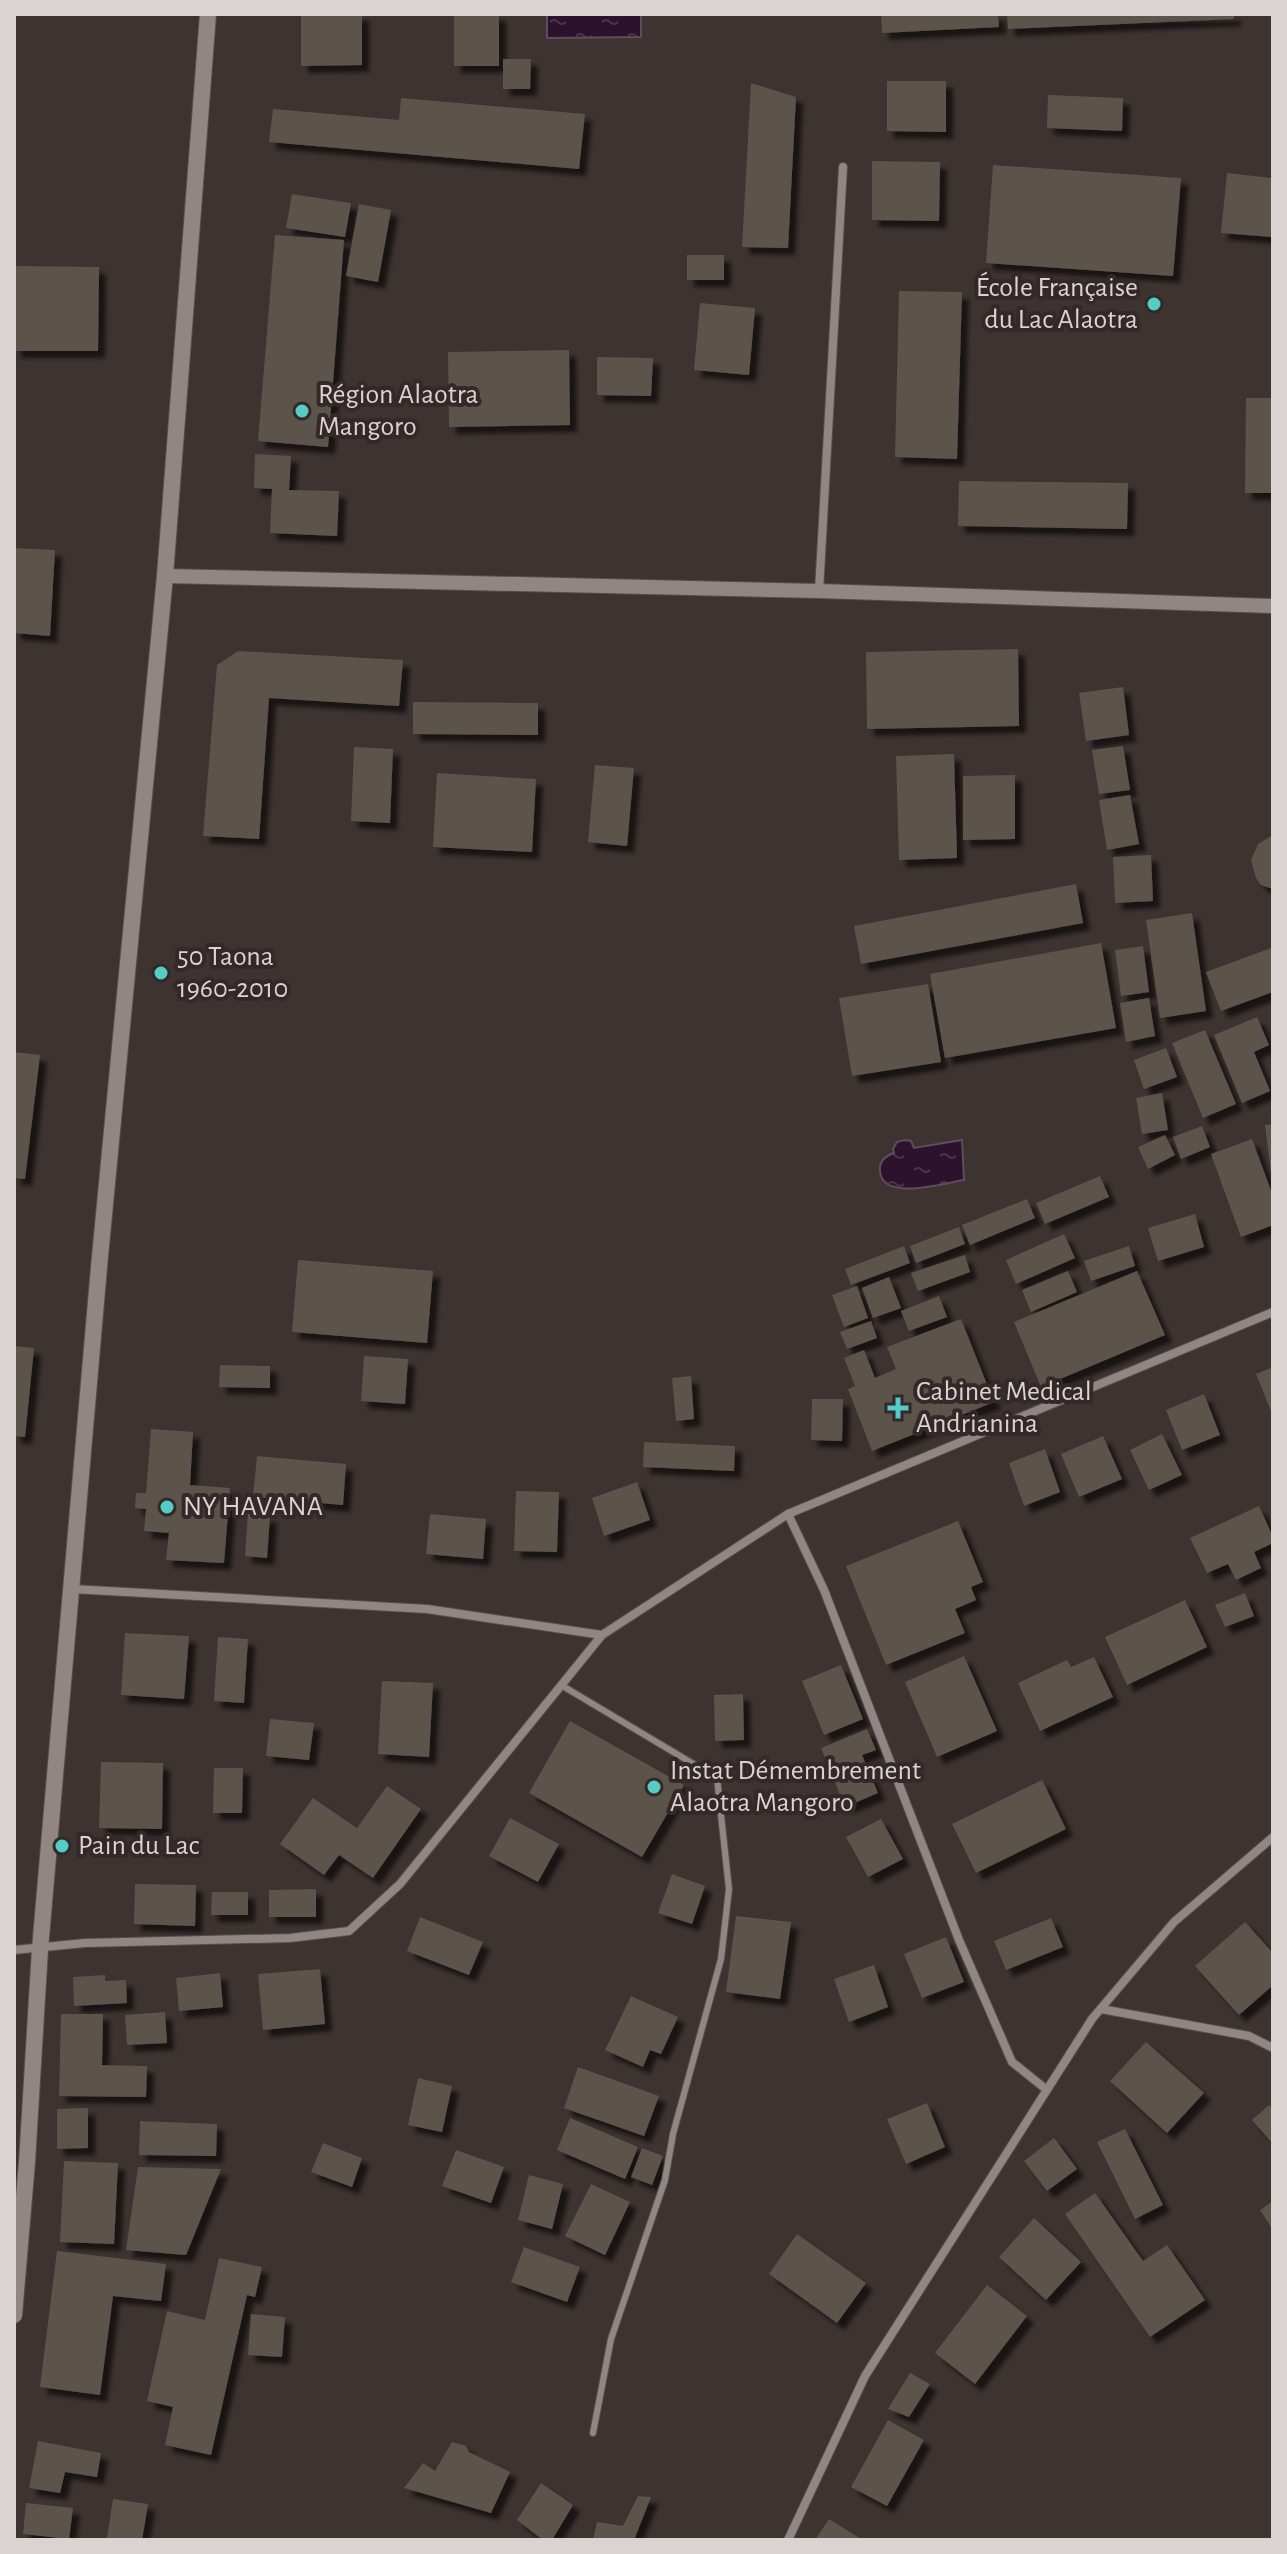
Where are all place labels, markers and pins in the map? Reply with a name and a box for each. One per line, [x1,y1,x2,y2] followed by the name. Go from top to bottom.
[976,271,1138,334] place label: École Française du Lac Alaotra
[1145,295,1163,313] marker: École Française du Lac Alaotra
[318,381,479,441] place label: Région Alaotra Mangoro
[293,402,311,420] marker: Région Alaotra Mangoro
[177,943,288,1003] place label: 50 Taona 1960-2010
[152,964,170,982] marker: 50 Taona 1960-2010
[916,1378,1092,1438] place label: Cabinet Medical Andrianina
[887,1397,909,1419] marker: Cabinet Medical Andrianina
[183,1493,323,1521] place label: NY HAVANA
[158,1498,176,1516] marker: NY HAVANA
[670,1757,921,1817] place label: Instat Démembrement Alaotra Mangoro
[645,1778,663,1796] marker: Instat Démembrement Alaotra Mangoro
[78,1832,200,1860] place label: Pain du Lac
[53,1837,71,1855] marker: Pain du Lac

